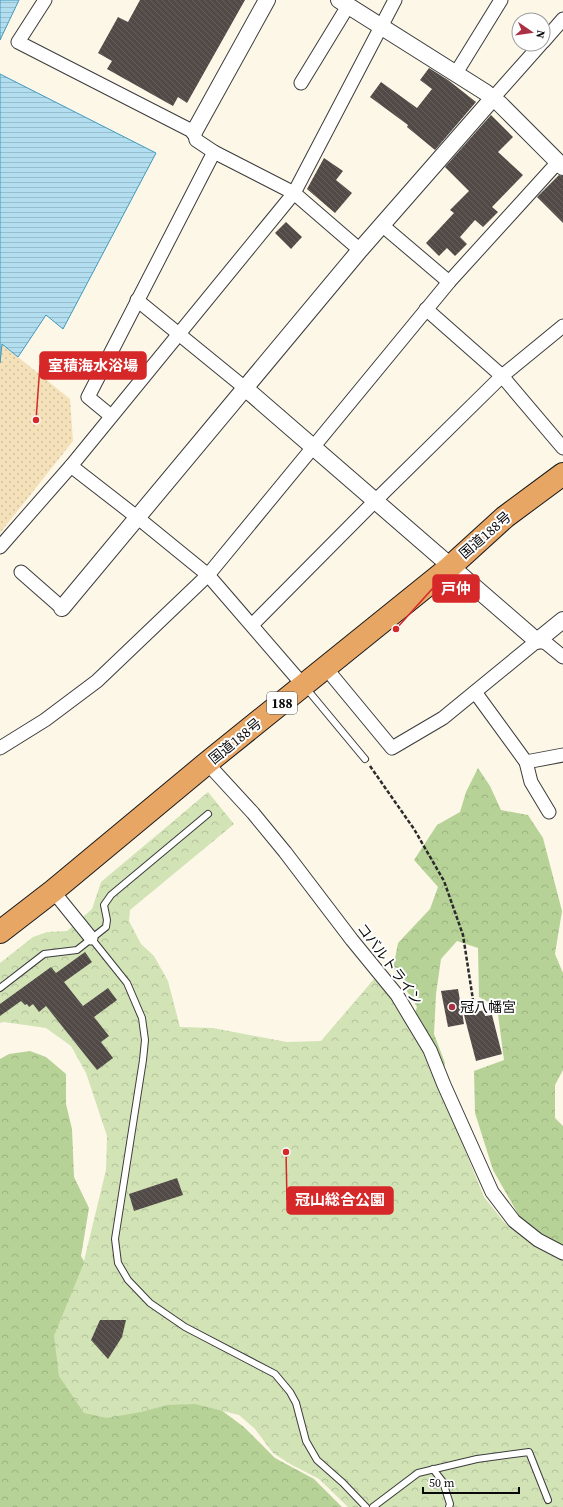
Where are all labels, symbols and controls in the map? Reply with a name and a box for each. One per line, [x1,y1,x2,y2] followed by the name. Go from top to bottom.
[511,12,551,52] north arrow
[532,29,548,40] text: N
[40,352,146,379] callout: 室積海水浴場
[48,355,138,376] text: 室積海水浴場
[455,507,515,563] street label: 国道188号
[433,575,479,602] callout: 戸仲
[441,578,471,599] text: 戸仲
[267,692,297,714] road number: 188
[204,713,266,769] street label: 国道188号
[353,919,427,1009] street label: コバルトライン
[460,997,516,1017] place label: 冠八幡宮
[447,1002,457,1012] marker: 冠八幡宮
[287,1187,393,1214] callout: 冠山総合公園
[295,1189,385,1210] text: 冠山総合公園
[423,1469,519,1495] scale bar
[429,1475,455,1491] text: 50 m

